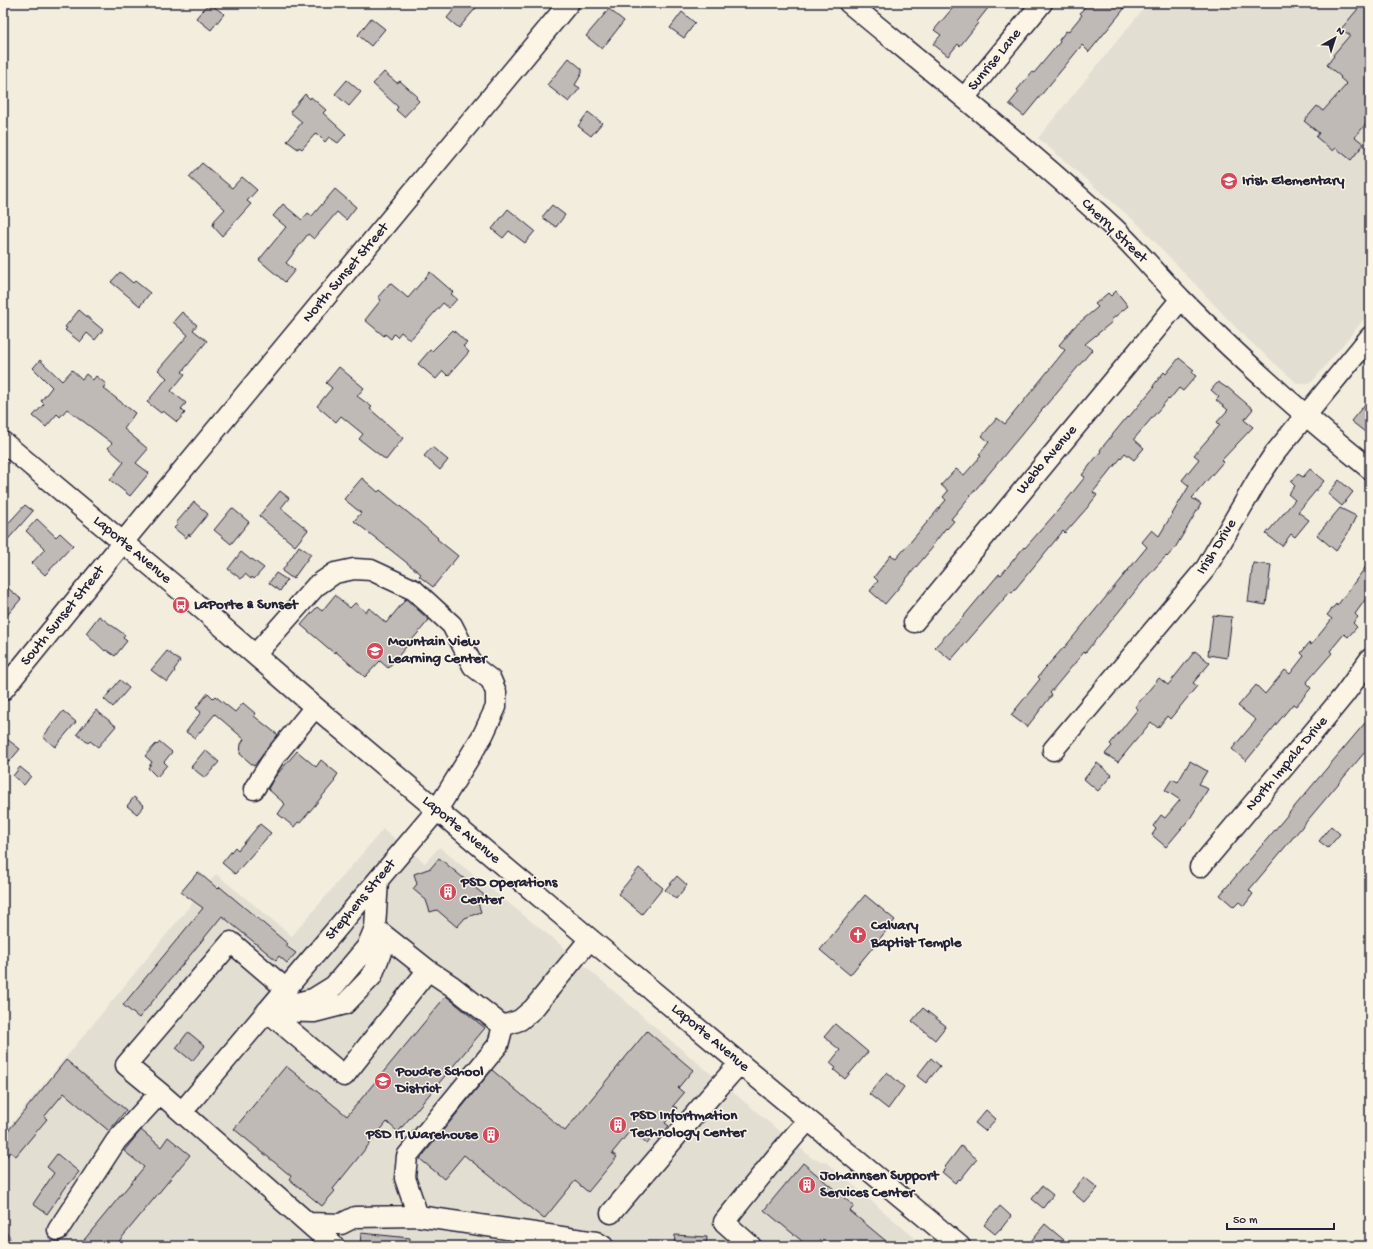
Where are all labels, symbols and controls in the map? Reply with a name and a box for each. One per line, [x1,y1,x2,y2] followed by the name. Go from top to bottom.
[1315,18,1355,58] north arrow
[964,25,1026,95] street label: Sunrise Lane
[1333,25,1347,39] text: N
[1219,171,1239,191] school or university icon: Irish Elementary
[1242,172,1345,190] place label: Irish Elementary
[1077,195,1152,268] street label: Cherry Street
[299,218,394,327] street label: North Sunset Street
[1013,421,1081,498] street label: Webb Avenue
[89,512,175,588] street label: Laporte Avenue
[1193,516,1241,578] street label: Irish Drive
[17,561,110,670] street label: South Sunset Street
[171,595,191,615] bus stop icon: LaPorte & Sunset
[194,596,299,614] place label: LaPorte & Sunset
[388,633,488,668] place label: Mountain View Learning Center
[365,641,385,661] school or university icon: Mountain View Learning Center
[1242,713,1332,815] street label: North Impala Drive
[418,792,504,868] street label: Laporte Avenue
[322,854,401,944] street label: Stephens Street
[460,874,559,909] place label: PSD Operations Center
[438,882,458,902] building icon: PSD Operations Center
[870,917,963,952] place label: Calvary Baptist Temple
[848,925,868,945] church icon: Calvary Baptist Temple
[667,1000,753,1076] street label: Laporte Avenue
[394,1063,484,1098] place label: Poudre School District
[373,1071,393,1091] school or university icon: Poudre School District
[630,1107,747,1142] place label: PSD Infortmation Technology Center
[608,1115,628,1135] building icon: PSD Infortmation Technology Center
[481,1125,501,1145] building icon: PSD IT Warehouse
[365,1126,479,1144] place label: PSD IT Warehouse
[819,1167,940,1202] place label: Johannsen Support Services Center
[797,1175,817,1195] building icon: Johannsen Support Services Center
[1227,1205,1334,1231] scale bar
[1233,1214,1258,1228] text: 50 m

